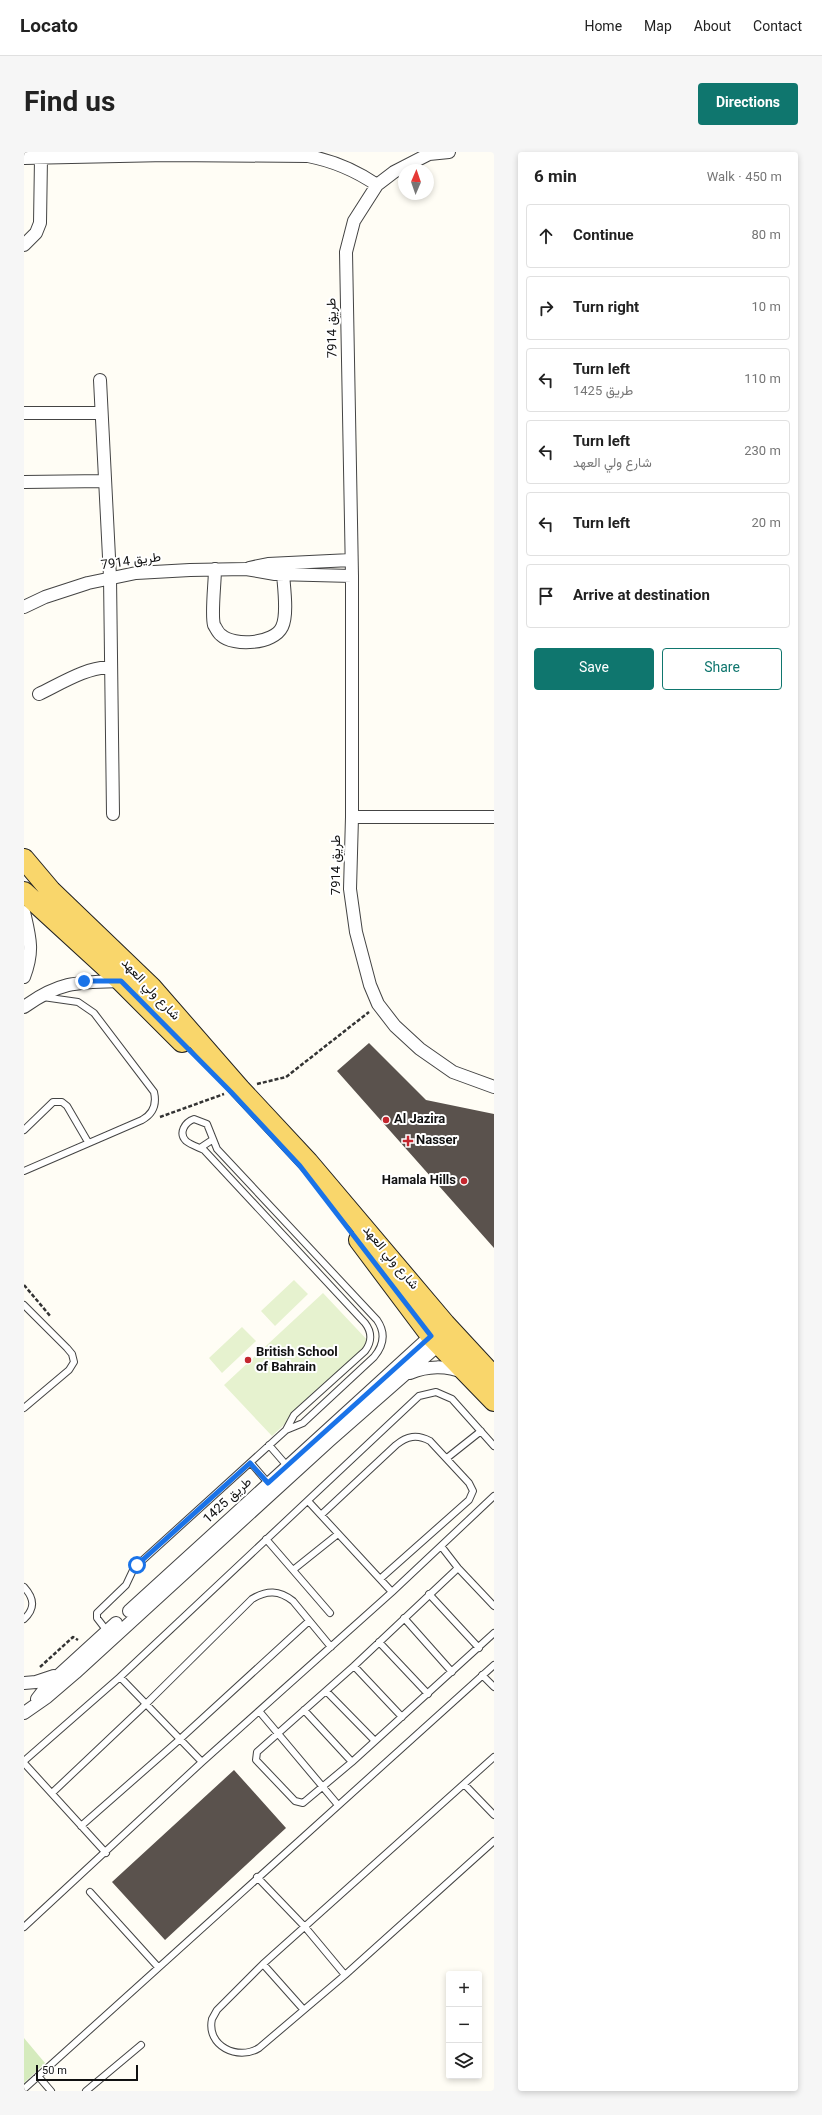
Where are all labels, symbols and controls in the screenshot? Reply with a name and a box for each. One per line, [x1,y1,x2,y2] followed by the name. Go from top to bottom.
[20,13,78,42] text: Locato
[584,17,622,39] text: Home
[644,17,672,39] text: Map
[694,17,731,39] text: About
[753,17,802,39] text: Contact
[24,82,115,126] text: Find us
[698,83,798,125] button: Directions
[398,164,434,200] north arrow
[534,165,577,191] text: 6 min
[707,168,782,188] text: Walk · 450 m
[535,225,557,247] icon: ahead
[573,225,634,248] text: Continue
[751,226,781,246] text: 80 m
[535,297,557,319] icon: right
[573,297,639,320] text: Turn right
[322,298,344,358] street label: طريق 7914
[751,298,781,318] text: 10 m
[573,359,630,382] text: Turn left
[535,369,557,391] icon: left
[744,370,781,390] text: 110 m
[573,382,633,402] text: طريق 1425
[573,431,630,454] text: Turn left
[535,441,557,463] icon: left
[744,442,781,462] text: 230 m
[573,454,652,474] text: شارع ولي العهد
[535,513,557,535] icon: left
[573,513,630,536] text: Turn left
[751,514,781,534] text: 20 m
[100,548,162,576] street label: طريق 7914
[535,585,557,607] icon: arrive
[573,585,710,608] text: Arrive at destination
[534,648,654,690] button: Save
[662,648,782,690] button: Share
[327,835,347,895] street label: طريق 7914
[116,954,184,1026] street label: شارع ولي العهد
[75,972,93,990] route end
[394,1110,445,1130] place label: Al Jazira
[381,1115,391,1125] marker: Al Jazira
[416,1131,458,1151] place label: Nasser
[403,1136,413,1146] marker: Nasser
[382,1171,456,1191] place label: Hamala Hills
[459,1176,469,1186] marker: Hamala Hills
[357,1221,423,1295] street label: شارع ولي العهد
[256,1343,338,1378] place label: British School of Bahrain
[243,1355,253,1365] marker: British School of Bahrain
[199,1473,257,1529] street label: طريق 1425
[128,1556,146,1574] route start
[446,1971,482,2079] map controls
[446,1971,482,2007] button: +
[446,2007,482,2043] button: −
[446,2043,482,2079] button: layers
[36,2063,138,2082] scale bar
[42,2063,67,2080] text: 50 m

